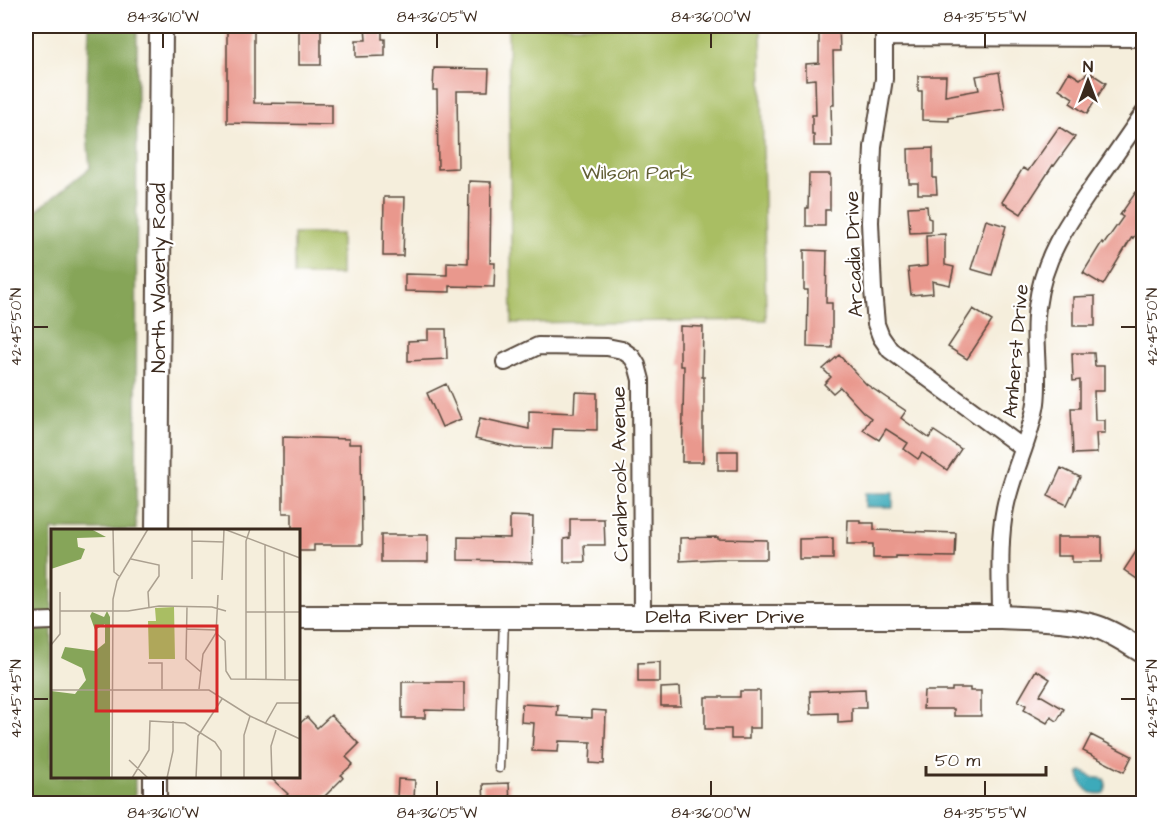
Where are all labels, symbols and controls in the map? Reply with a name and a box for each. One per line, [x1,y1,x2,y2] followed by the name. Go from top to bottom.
[127,7,199,28] text: 84°36'10"W
[397,7,477,28] text: 84°36'05"W
[671,7,751,28] text: 84°36'00"W
[944,7,1026,28] text: 84°35'55"W
[1058,51,1118,111] north arrow
[1083,56,1093,78] text: N
[582,159,692,187] park label: Wilson Park
[145,183,174,373] street label: North Waverly Road
[838,190,870,318] street label: Arcadia Drive
[996,283,1036,419] street label: Amherst Drive
[6,288,27,366] text: 42°45'50"N
[1142,288,1163,366] text: 42°45'50"N
[604,386,636,562] street label: Cranbrook Avenue
[51,529,300,778] inset map
[646,603,805,631] street label: Delta River Drive
[6,659,27,739] text: 42°45'45"N
[1142,659,1163,739] text: 42°45'45"N
[926,739,1046,777] scale bar
[935,748,980,773] text: 50 m
[127,803,199,824] text: 84°36'10"W
[397,803,477,824] text: 84°36'05"W
[671,803,751,824] text: 84°36'00"W
[944,803,1026,824] text: 84°35'55"W

